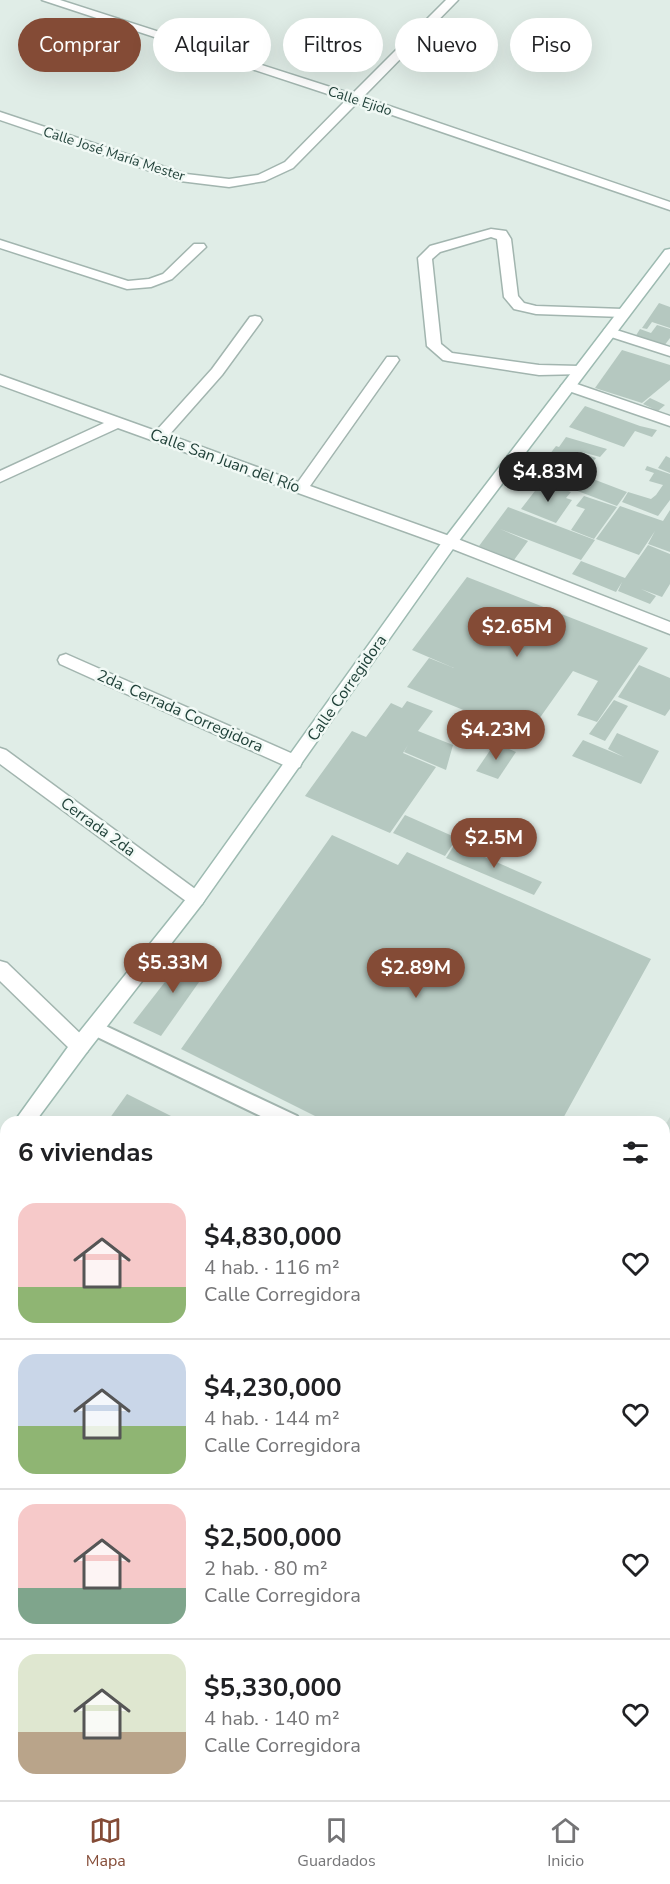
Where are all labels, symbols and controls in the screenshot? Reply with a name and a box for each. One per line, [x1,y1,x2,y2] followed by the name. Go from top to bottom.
[18,18,141,72] chip: Comprar
[153,18,271,72] chip: Alquilar
[283,18,383,72] chip: Filtros
[395,18,498,72] chip: Nuevo
[510,18,592,72] chip: Piso
[325,82,395,120] street label: Calle Ejido
[41,122,187,186] street label: Calle José María Mester
[147,424,303,498] street label: Calle San Juan del Río
[499,452,597,503] pin: $4.83M
[513,458,583,485] text: $4.83M
[468,607,566,658] pin: $2.65M
[482,613,552,640] text: $2.65M
[302,630,392,746] street label: Calle Corregidora
[93,664,267,758] street label: 2da. Cerrada Corregidora
[447,710,545,761] pin: $4.23M
[461,716,531,743] text: $4.23M
[56,792,140,862] street label: Cerrada 2da
[452,818,536,869] pin: $2.5M
[465,824,523,851] text: $2.5M
[124,943,222,994] pin: $5.33M
[367,948,465,999] pin: $2.89M
[138,949,208,976] text: $5.33M
[381,954,451,981] text: $2.89M
[18,1135,153,1170] text: 6 viviendas
[619,1136,652,1169] icon: filters
[204,1219,342,1254] text: $4,830,000
[66,1227,138,1299] icon: home
[619,1247,652,1280] icon: heart
[204,1254,340,1281] text: 4 hab. · 116 m²
[204,1281,361,1308] text: Calle Corregidora
[204,1370,342,1405] text: $4,230,000
[66,1378,138,1450] icon: home
[619,1398,652,1431] icon: heart
[204,1405,340,1432] text: 4 hab. · 144 m²
[204,1432,361,1459] text: Calle Corregidora
[204,1520,342,1555] text: $2,500,000
[66,1528,138,1600] icon: home
[619,1548,652,1581] icon: heart
[204,1555,328,1582] text: 2 hab. · 80 m²
[204,1582,361,1609] text: Calle Corregidora
[204,1670,342,1705] text: $5,330,000
[66,1678,138,1750] icon: home
[619,1698,652,1731] icon: heart
[204,1705,340,1732] text: 4 hab. · 140 m²
[204,1732,361,1759] text: Calle Corregidora
[86,1814,126,1872] tab: Mapa
[297,1814,376,1872] tab: Guardados
[547,1814,584,1872] tab: Inicio

